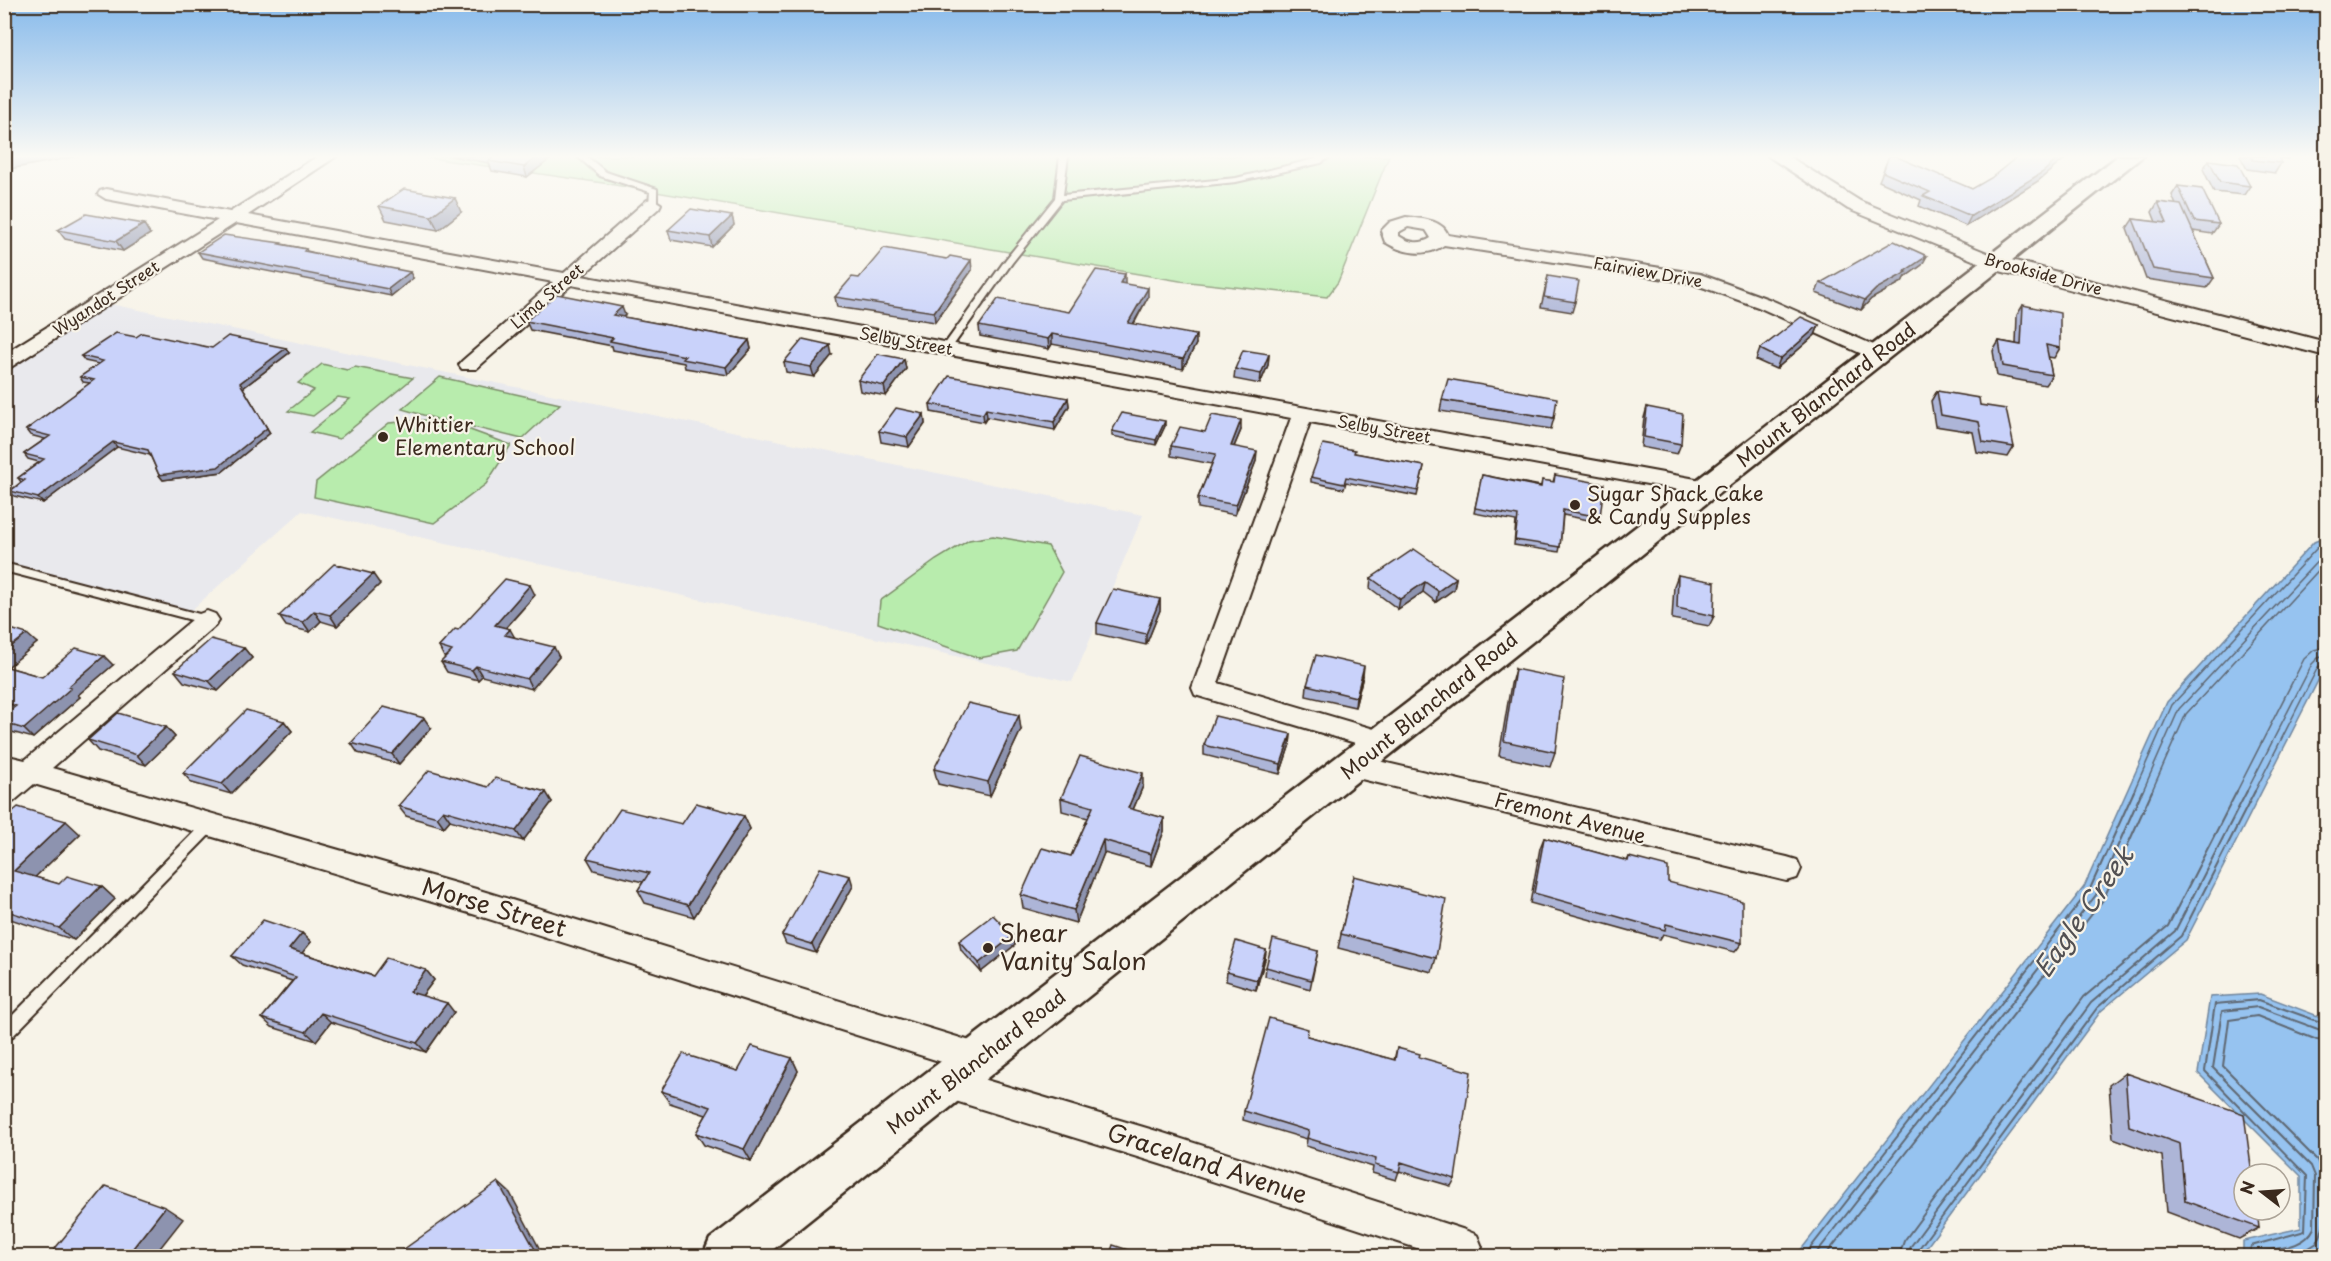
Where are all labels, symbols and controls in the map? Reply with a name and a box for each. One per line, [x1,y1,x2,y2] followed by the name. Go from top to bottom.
[1981,246,2105,300] street label: Brookside Drive
[1592,250,1704,292] street label: Fairview Drive
[48,253,164,341] street label: Wyandot Street
[505,257,588,334] street label: Lima Street
[1729,315,1921,474] street label: Mount Blanchard Road
[858,320,955,360] street label: Selby Street
[1336,408,1433,448] street label: Selby Street
[395,409,575,462] place label: Whittier Elementary School
[376,430,390,444] marker: Whittier Elementary School
[1587,478,1764,531] place label: Sugar Shack Cake & Candy Supples
[1568,498,1582,512] marker: Sugar Shack Cake & Candy Supples
[1333,624,1523,786] street label: Mount Blanchard Road
[1491,784,1649,850] street label: Fremont Avenue
[2023,837,2143,985] water label: Eagle Creek
[418,867,572,945] street label: Morse Street
[1000,914,1147,978] place label: Shear Vanity Salon
[981,941,995,955] marker: Shear Vanity Salon
[879,982,1071,1141] street label: Mount Blanchard Road
[1103,1113,1312,1211] street label: Graceland Avenue
[2232,1162,2292,1222] north arrow
[2233,1178,2260,1197] text: N

